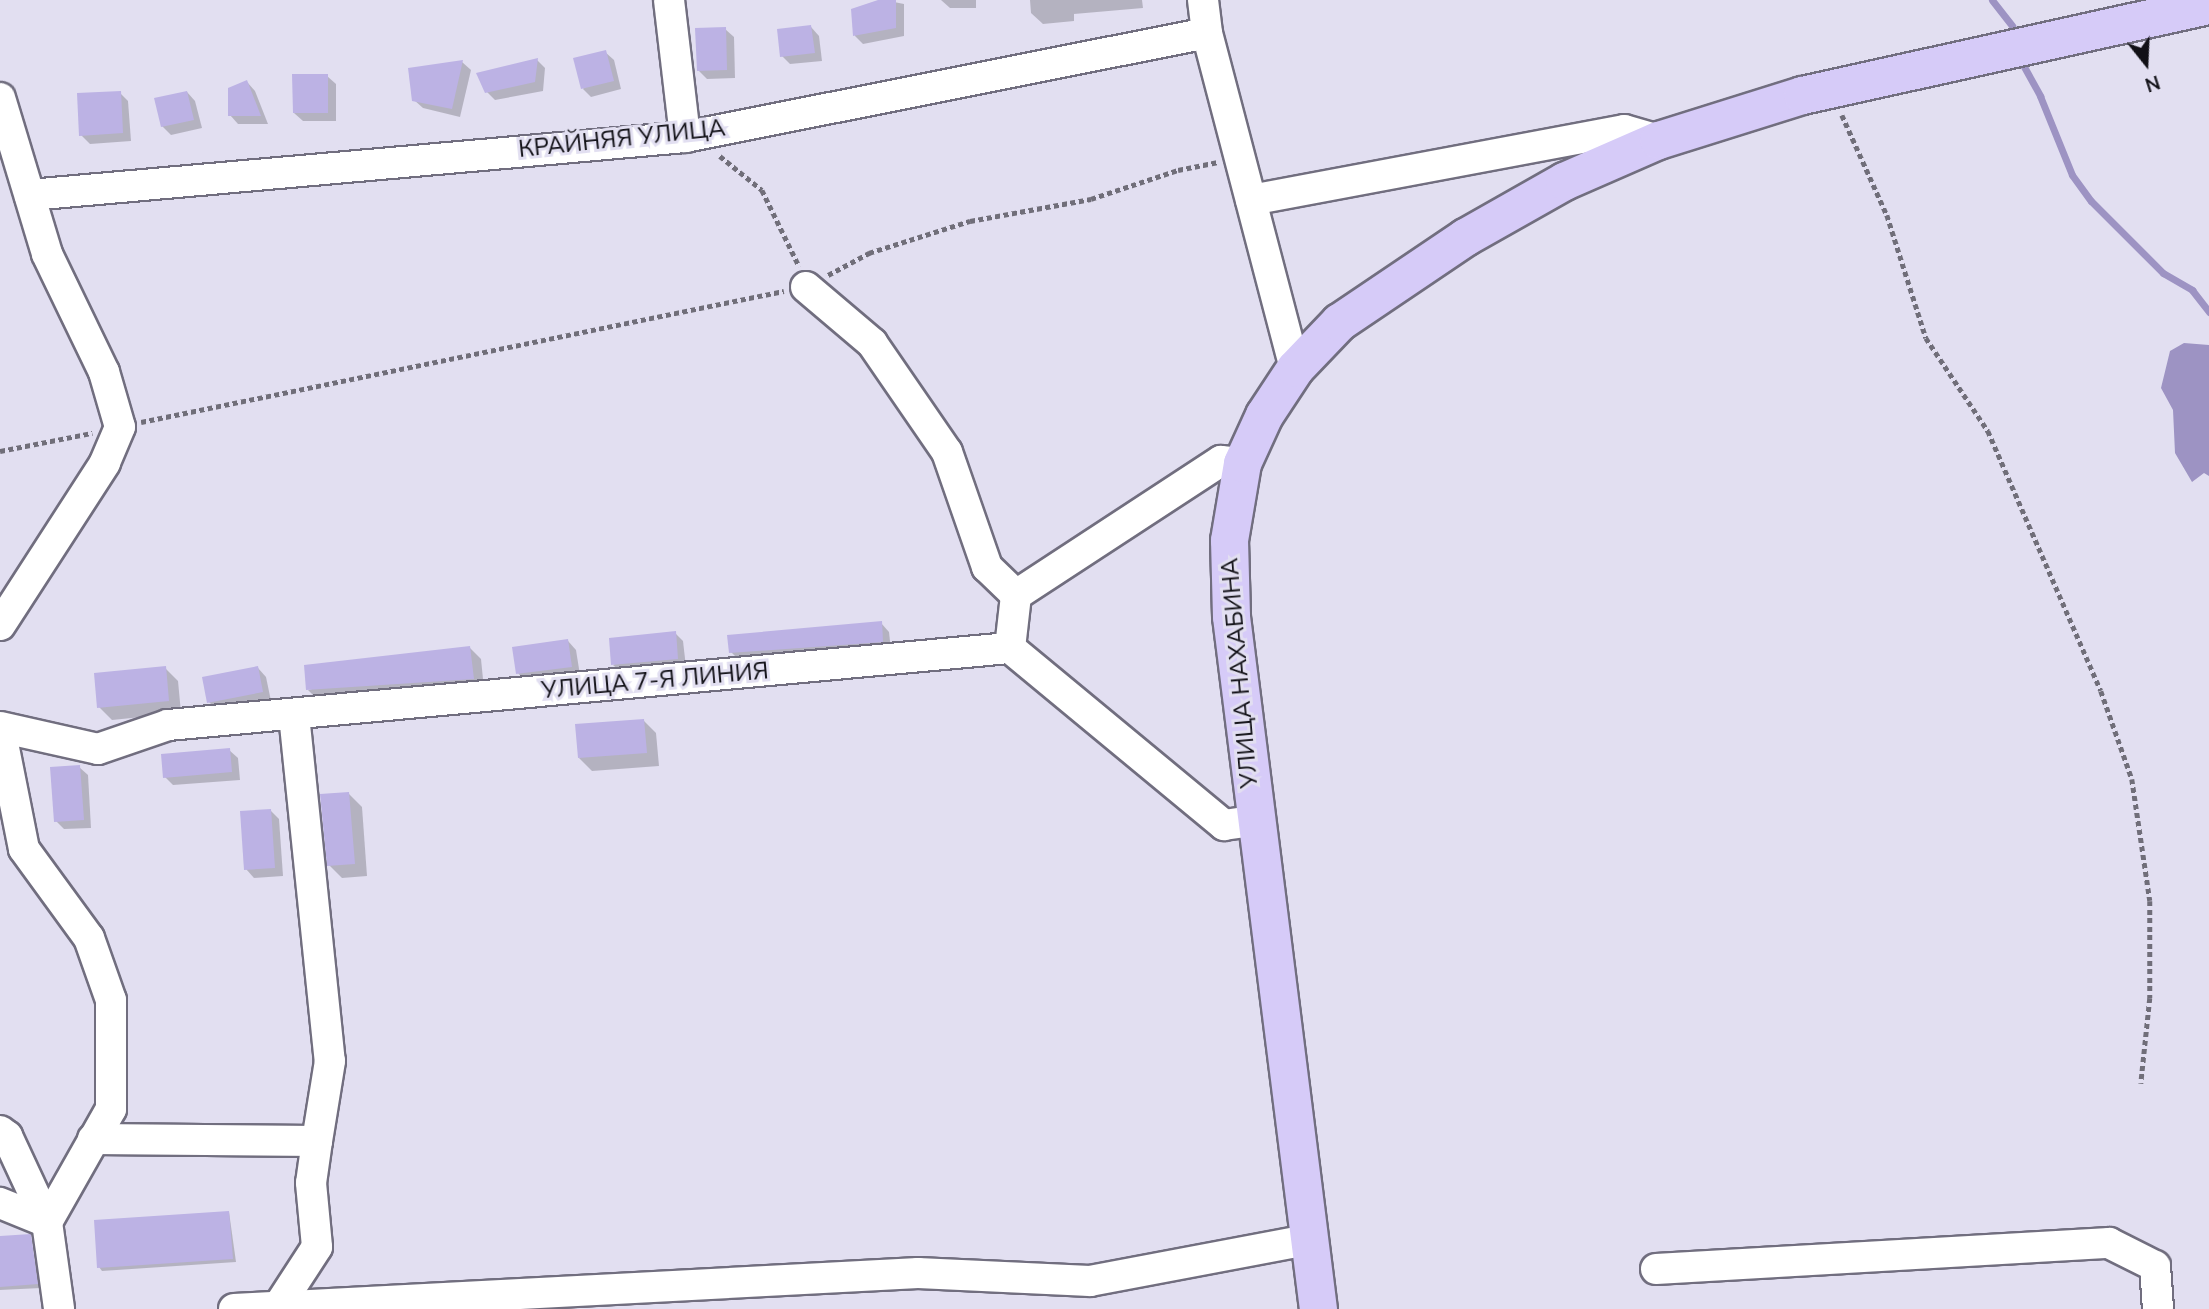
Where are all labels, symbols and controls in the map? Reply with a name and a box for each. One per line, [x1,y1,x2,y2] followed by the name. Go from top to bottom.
[2111,28,2181,98] north arrow
[2142,68,2163,98] text: N
[517,114,727,164] street label: КРАЙНЯЯ УЛИЦА
[1216,557,1264,789] street label: УЛИЦА НАХАБИНА
[540,657,770,705] street label: УЛИЦА 7-Я ЛИНИЯ

